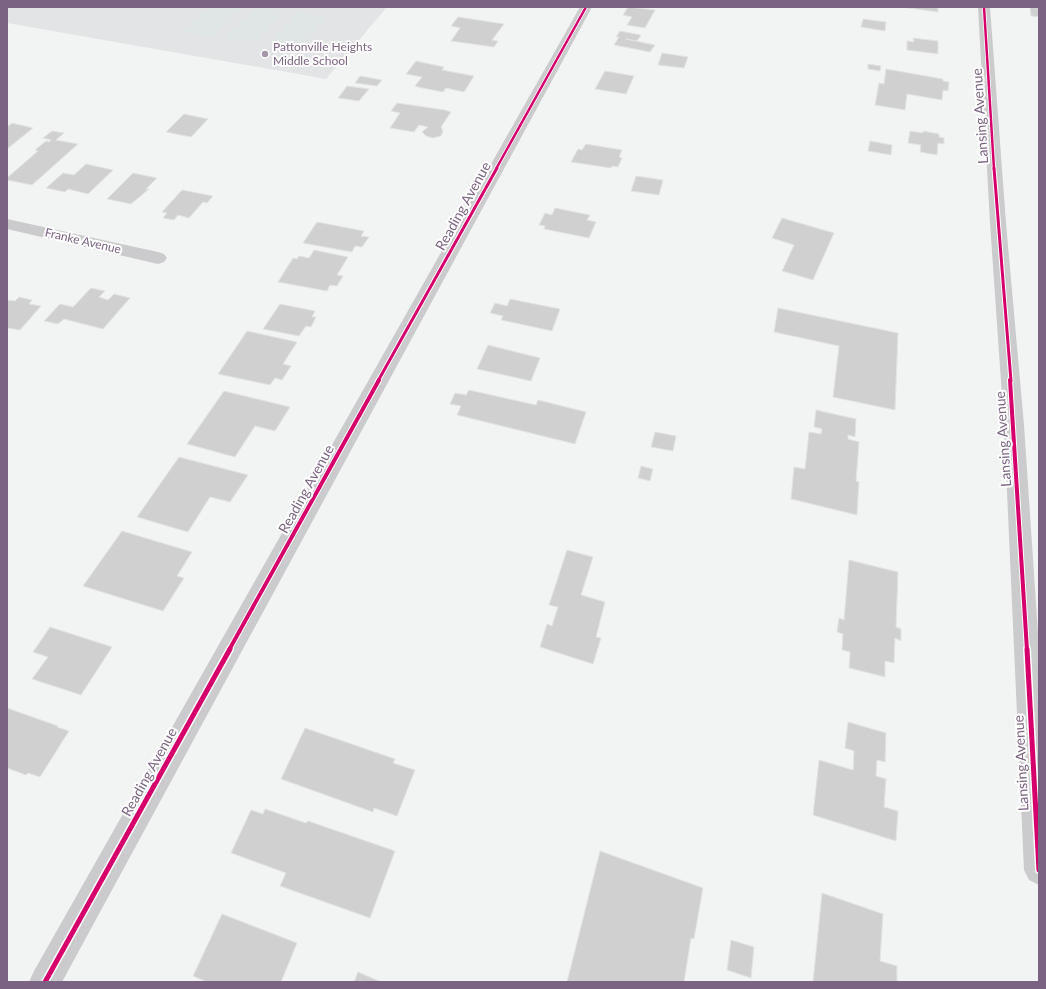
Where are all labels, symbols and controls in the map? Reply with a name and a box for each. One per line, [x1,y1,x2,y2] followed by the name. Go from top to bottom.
[273,39,372,68] place label: Pattonville Heights Middle School
[260,49,270,59] marker: Pattonville Heights Middle School
[968,68,991,164] street label: Lansing Avenue
[431,159,494,253] street label: Reading Avenue
[44,224,123,257] street label: Franke Avenue
[991,391,1014,487] street label: Lansing Avenue
[274,442,337,536] street label: Reading Avenue
[1010,715,1031,811] street label: Lansing Avenue
[117,725,180,819] street label: Reading Avenue

